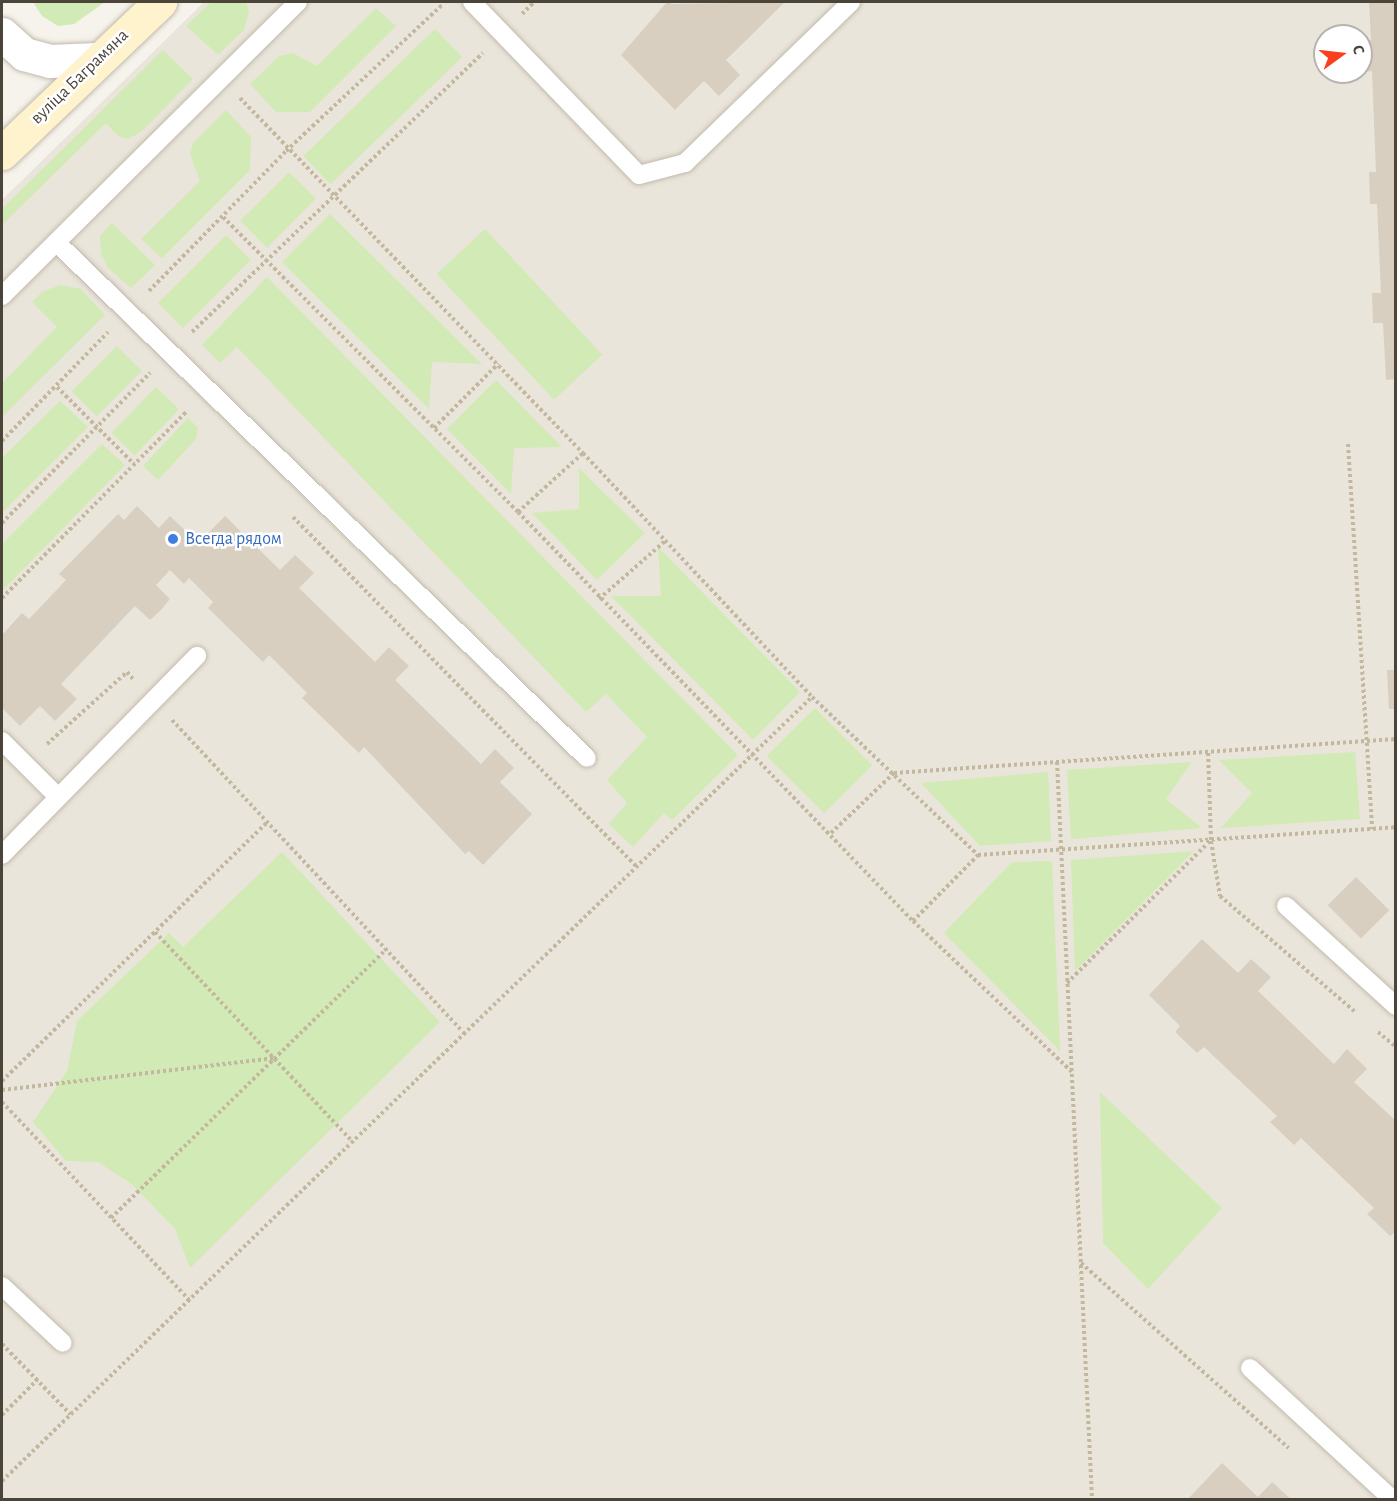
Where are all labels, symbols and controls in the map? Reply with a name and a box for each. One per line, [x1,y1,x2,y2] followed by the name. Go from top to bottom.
[1313,24,1373,84] north arrow
[27,25,133,129] street label: вуліца Баграмяна
[1350,44,1367,56] text: С
[185,528,282,550] place label: Всегда рядом
[166,532,180,546] marker: Всегда рядом

